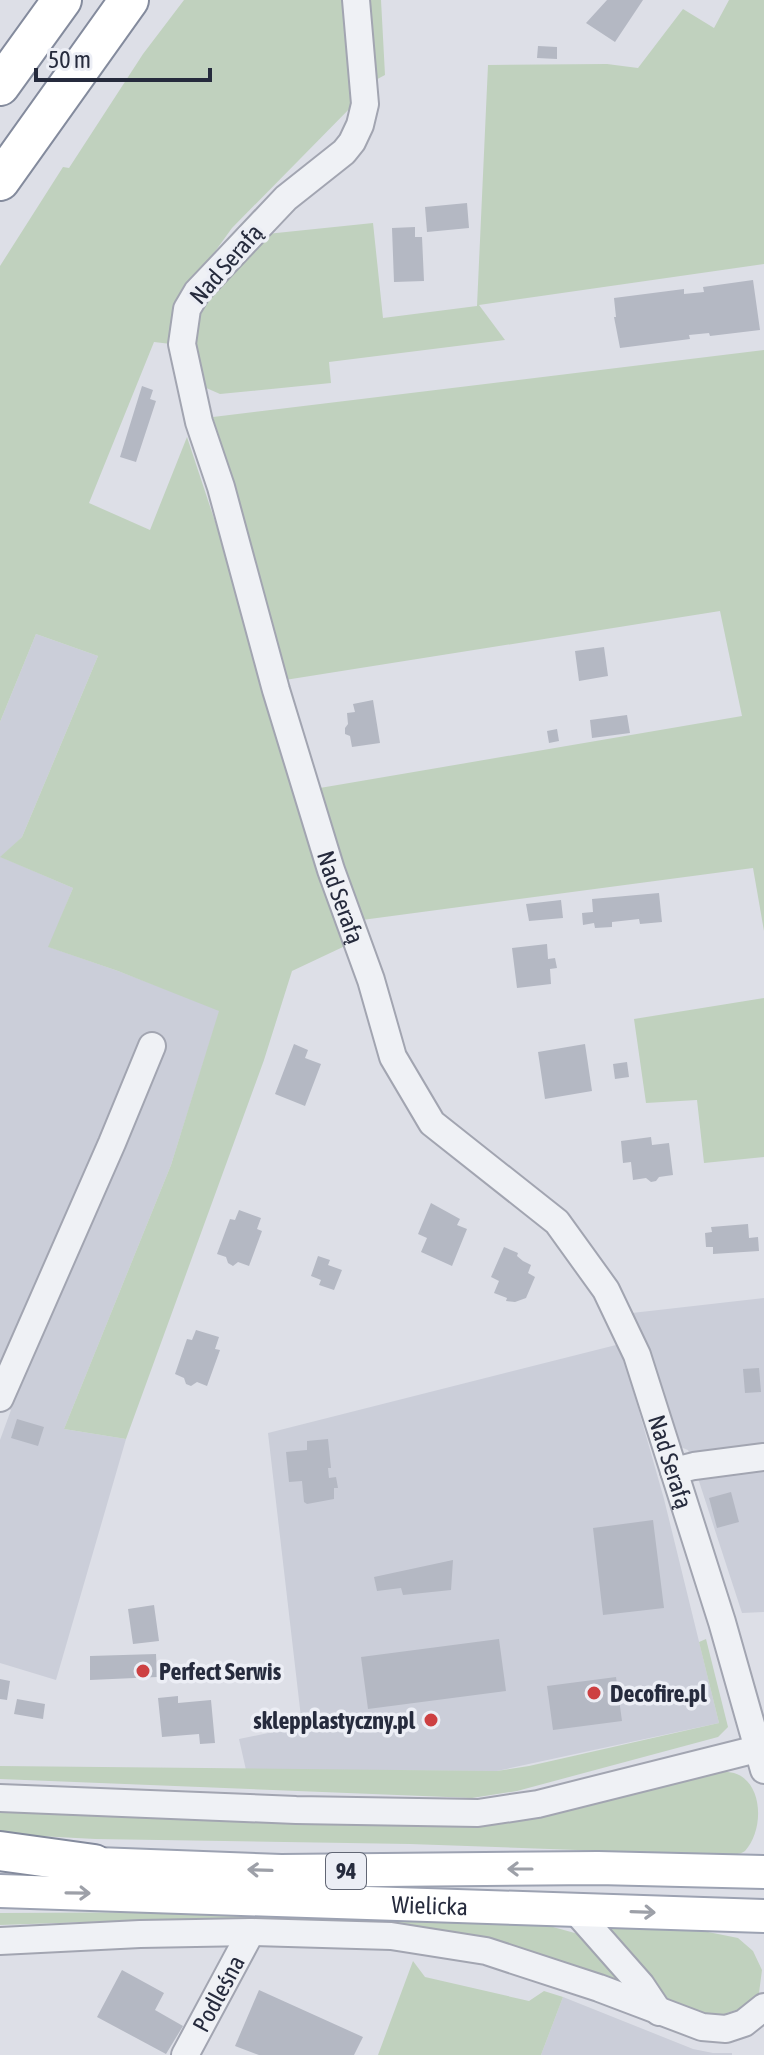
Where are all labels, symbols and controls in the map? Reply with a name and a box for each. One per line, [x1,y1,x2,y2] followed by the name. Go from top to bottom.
[36,32,210,82] scale bar
[48,46,91,73] text: 50 m
[184,219,268,309] street label: Nad Serafą
[312,847,370,947] street label: Nad Serafą
[643,1411,698,1512] street label: Nad Serafą
[159,1658,282,1685] place label: Perfect Serwis
[134,1662,152,1680] marker: Perfect Serwis
[610,1680,707,1707] place label: Decofire.pl
[585,1684,603,1702] marker: Decofire.pl
[253,1707,416,1734] place label: sklepplastyczny.pl
[422,1711,440,1729] marker: sklepplastyczny.pl
[326,1853,366,1889] road number: 94
[507,1861,534,1877] one-way arrow
[247,1863,274,1878] one-way arrow
[64,1886,91,1901] one-way arrow
[391,1890,468,1920] street label: Wielicka
[629,1904,656,1919] one-way arrow
[187,1951,250,2036] street label: Podleśna

